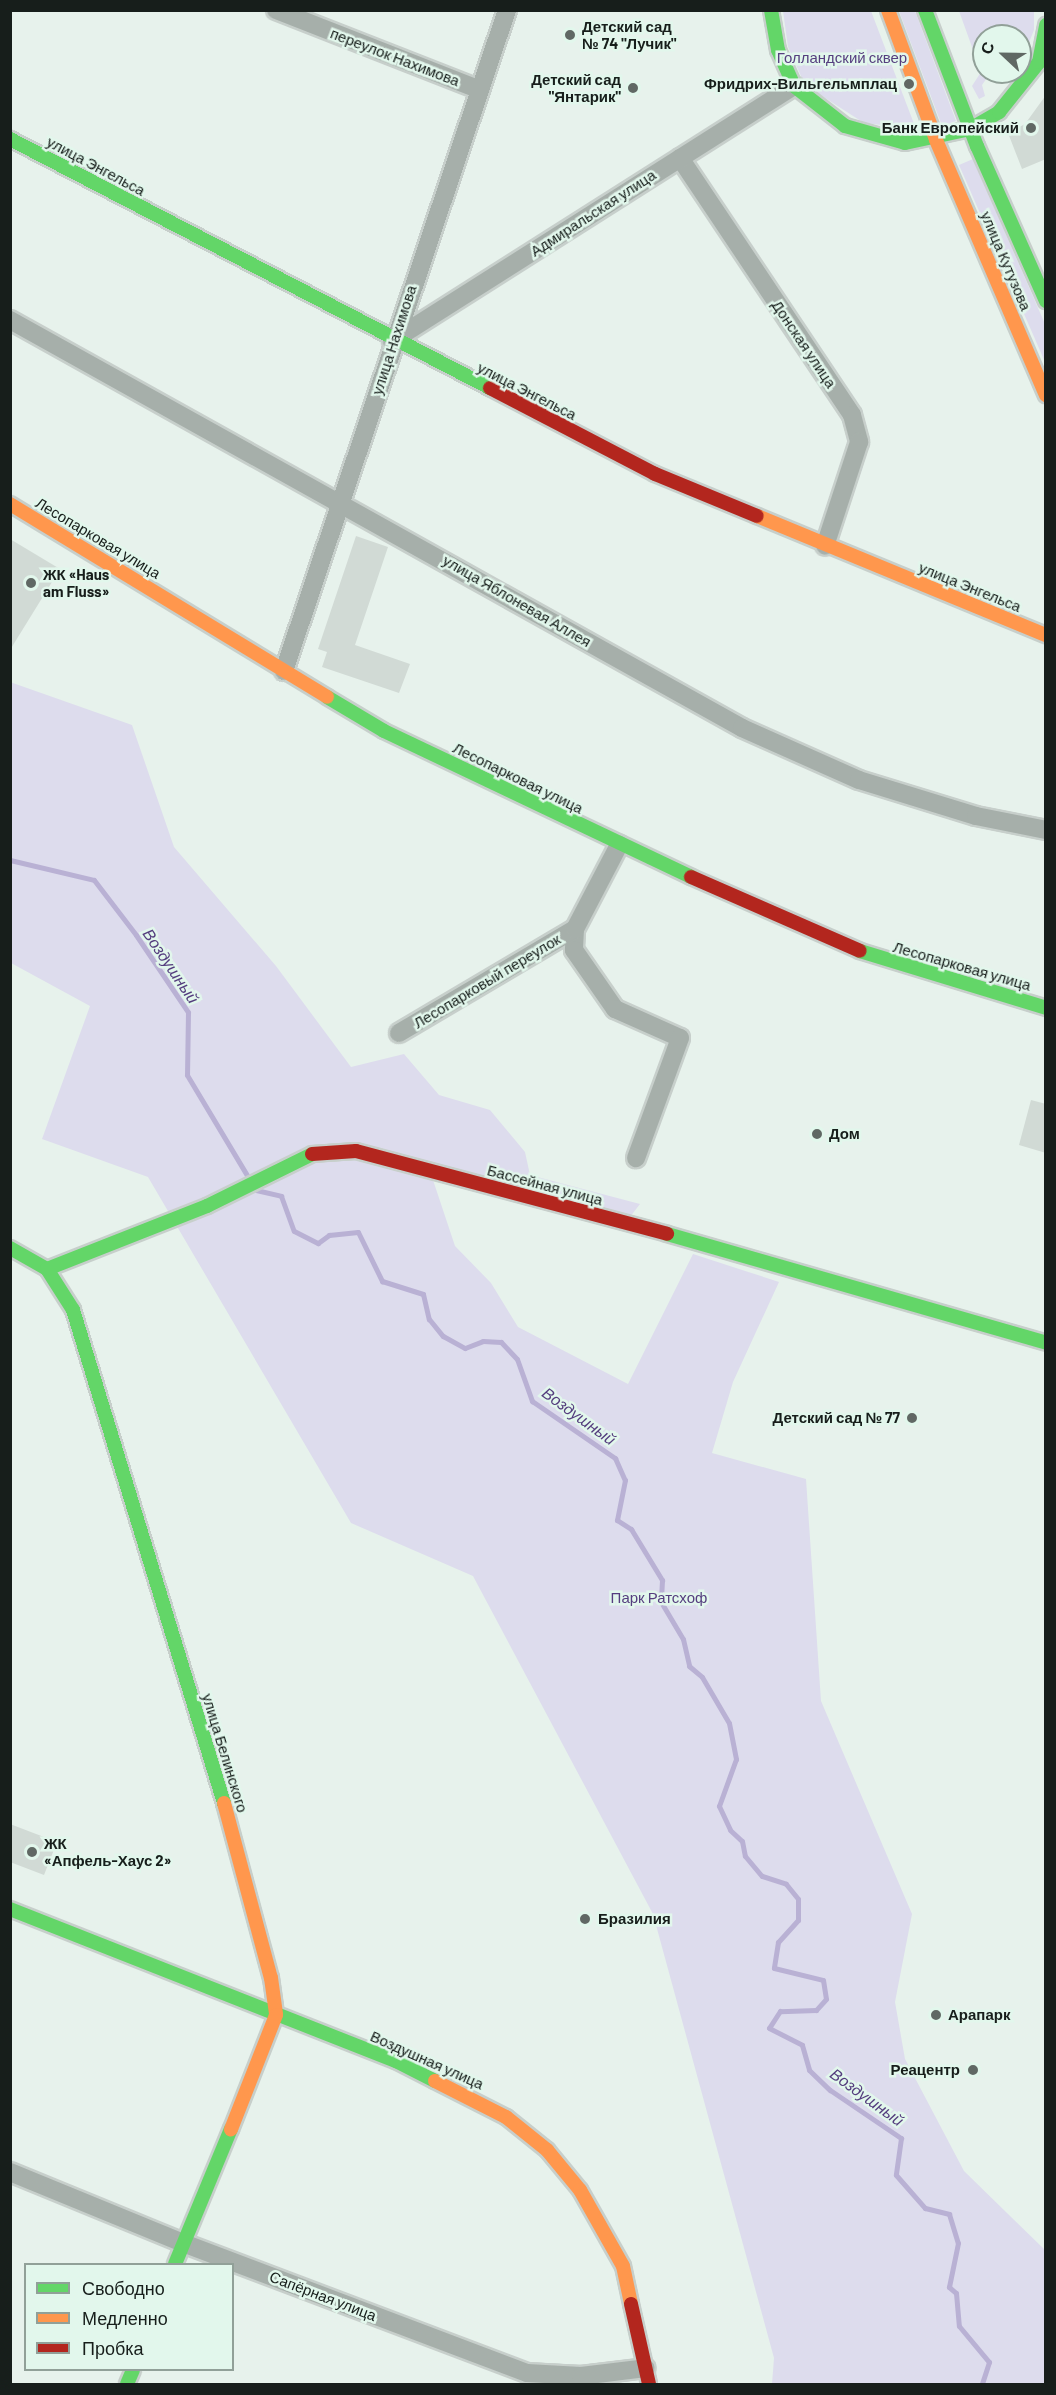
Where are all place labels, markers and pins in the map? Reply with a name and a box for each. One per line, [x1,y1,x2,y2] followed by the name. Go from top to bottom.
[582,17,676,52] place label: Детский сад № 74 "Лучик"
[563,28,577,42] marker: Детский сад № 74 "Лучик"
[531,70,621,105] place label: Детский сад "Янтарик"
[704,75,897,93] place label: Фридрих-Вильгельмплац
[902,77,916,91] marker: Фридрих-Вильгельмплац
[626,81,640,95] marker: Детский сад "Янтарик"
[882,119,1019,137] place label: Банк Европейский
[1024,121,1038,135] marker: Банк Европейский
[43,565,109,600] place label: ЖК «Haus am Fluss»
[24,576,38,590] marker: ЖК «Haus am Fluss»
[829,1125,860,1143] place label: Дом
[810,1127,824,1141] marker: Дом
[773,1409,900,1427] place label: Детский сад № 77
[905,1411,919,1425] marker: Детский сад № 77
[44,1834,171,1869] place label: ЖК «Апфель-Хаус 2»
[25,1845,39,1859] marker: ЖК «Апфель-Хаус 2»
[576,1910,594,1928] marker: Бразилия
[598,1910,671,1928] place label: Бразилия
[948,2006,1010,2024] place label: Арапарк
[929,2008,943,2022] marker: Арапарк
[891,2061,960,2079] place label: Реацентр
[964,2061,982,2079] marker: Реацентр

